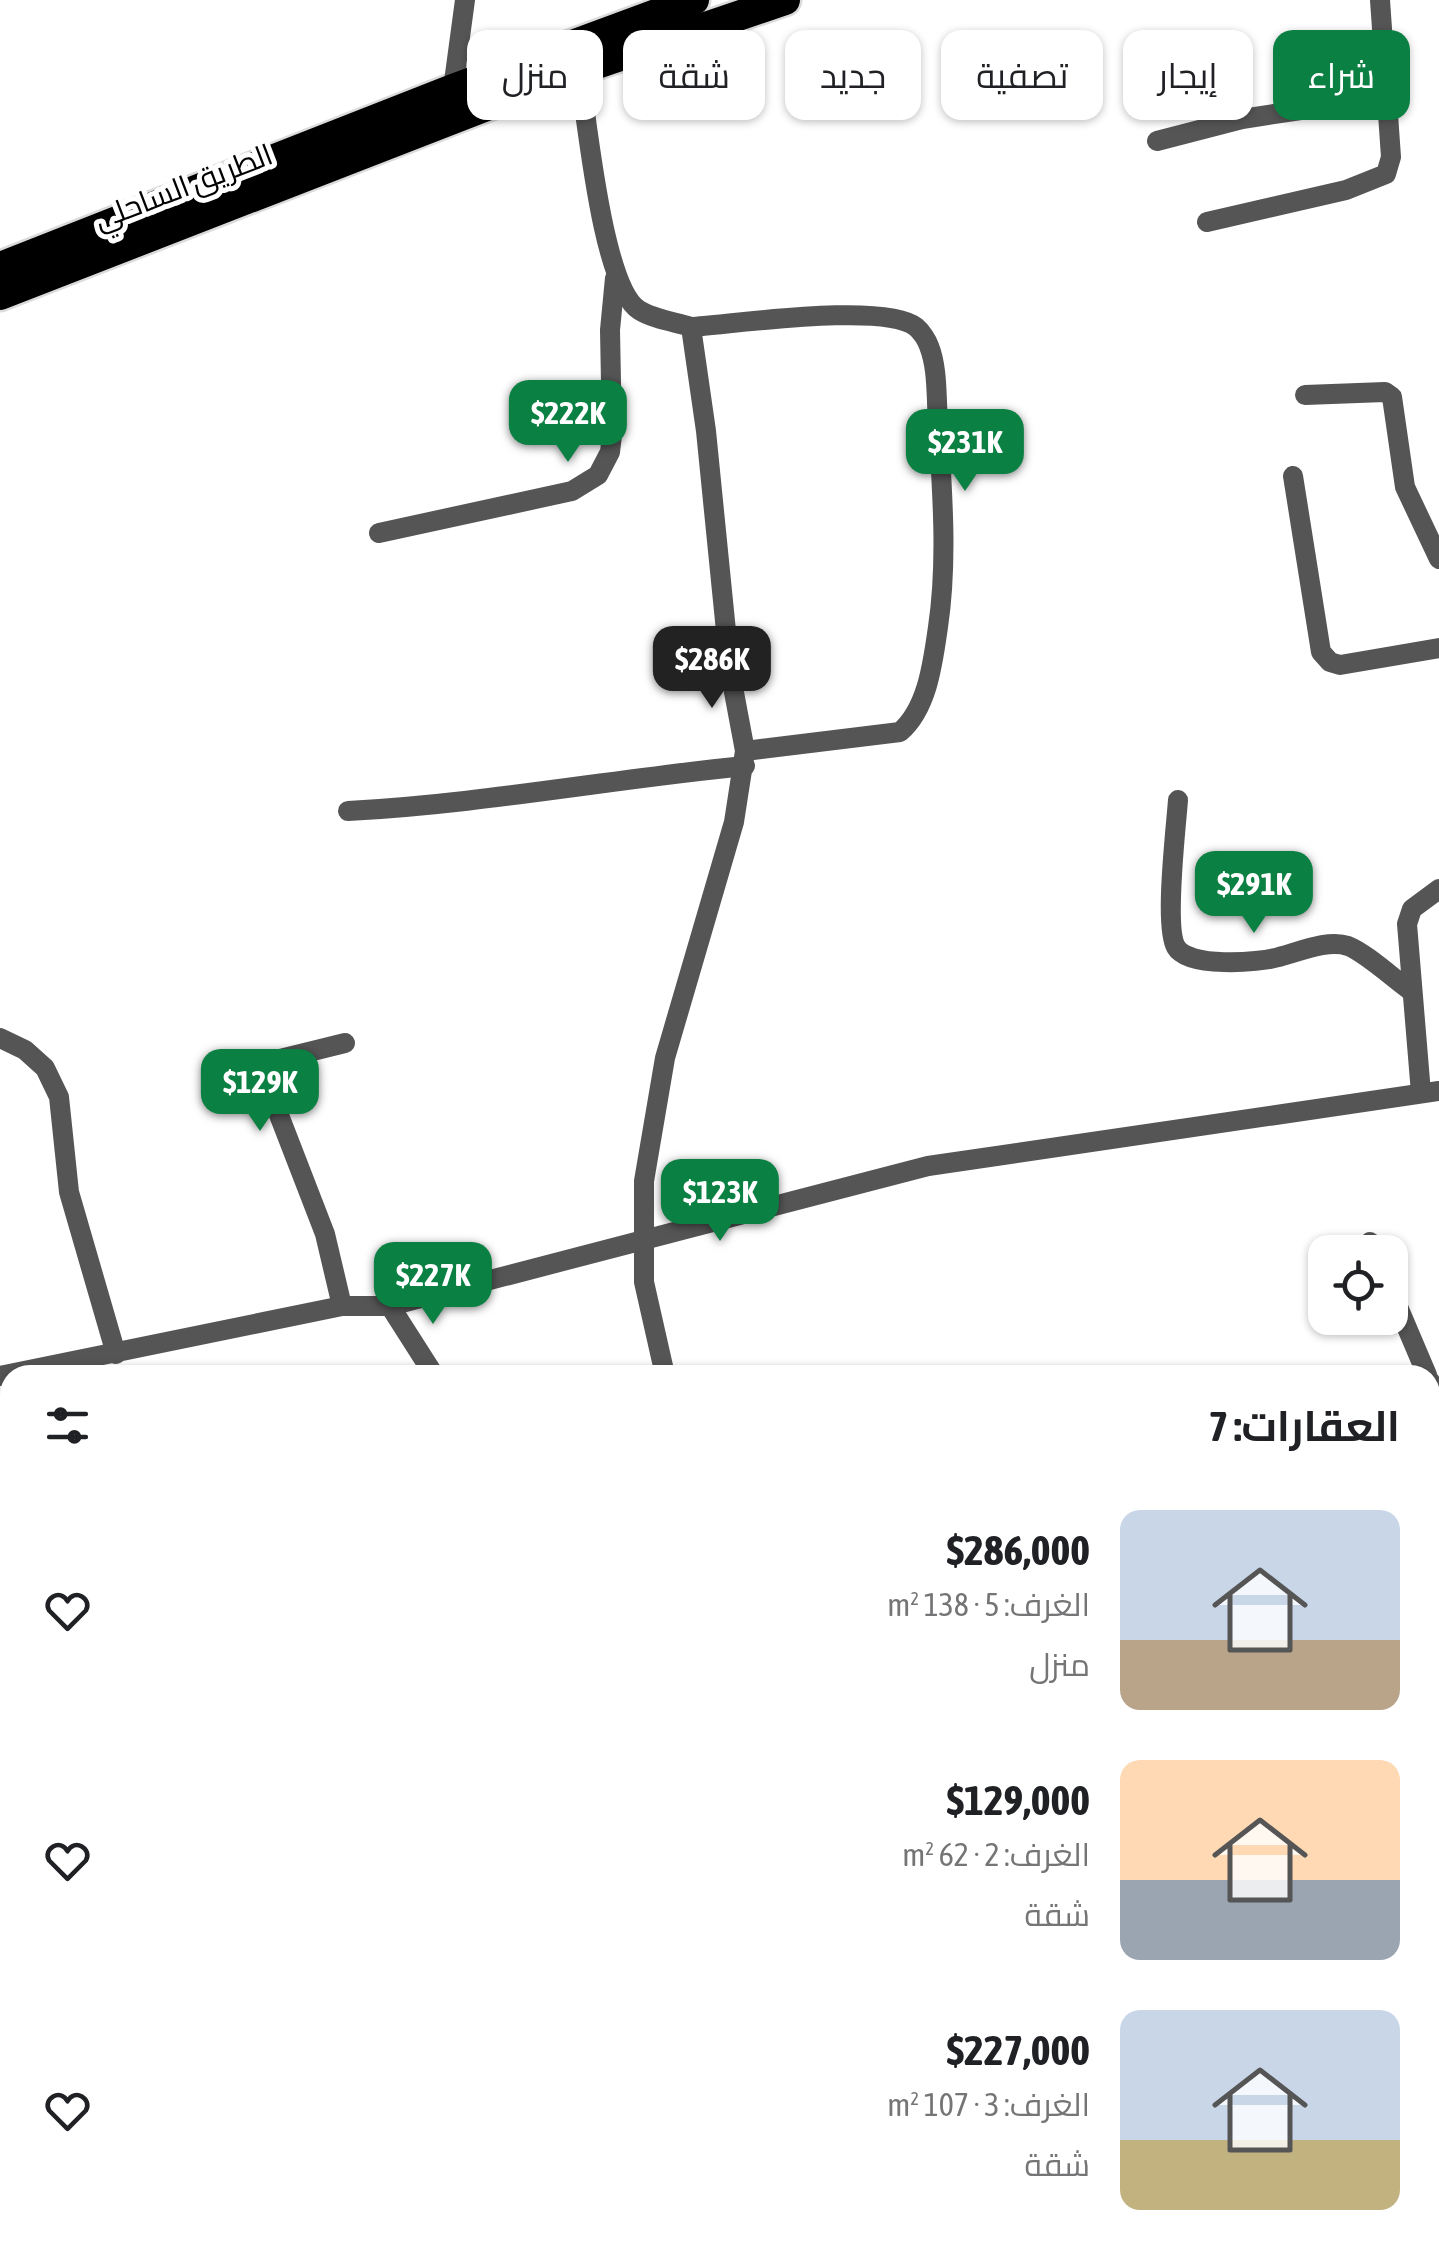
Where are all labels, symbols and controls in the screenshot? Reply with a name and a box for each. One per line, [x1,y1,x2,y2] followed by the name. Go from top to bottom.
[467,30,603,120] chip: منزل
[623,30,765,120] chip: شقة
[785,30,921,120] chip: جديد
[941,30,1103,120] chip: تصفية
[1123,30,1253,120] chip: إيجار
[1273,30,1410,120] chip: شراء
[89,136,280,242] street label: الطريق الساحلي
[498,380,638,465] pin: $222K
[531,394,605,431] text: $222K
[895,409,1035,494] pin: $231K
[928,423,1002,460] text: $231K
[642,626,782,711] pin: $286K
[675,640,749,677] text: $286K
[1184,851,1324,936] pin: $291K
[1217,865,1291,902] text: $291K
[190,1049,330,1134] pin: $129K
[223,1063,297,1100] text: $129K
[650,1159,790,1244] pin: $123K
[683,1173,757,1210] text: $123K
[1308,1235,1408,1335] map controls
[1308,1235,1408,1335] button: locate
[363,1242,503,1327] pin: $227K
[396,1256,470,1293] text: $227K
[40,1398,95,1453] icon: filters
[1209,1402,1400,1450] text: العقارات: 7
[946,1526,1090,1574] text: $286,000
[1200,1550,1320,1670] icon: home
[40,1583,95,1638] icon: heart
[887,1586,1090,1623] text: الغرف: 5 · 138 m²
[1029,1646,1090,1683] text: منزل
[946,1776,1090,1824] text: $129,000
[1200,1800,1320,1920] icon: home
[40,1833,95,1888] icon: heart
[902,1836,1090,1873] text: الغرف: 2 · 62 m²
[1025,1896,1090,1933] text: شقة
[946,2026,1090,2074] text: $227,000
[1200,2050,1320,2170] icon: home
[40,2083,95,2138] icon: heart
[887,2086,1090,2123] text: الغرف: 3 · 107 m²
[1025,2146,1090,2183] text: شقة

